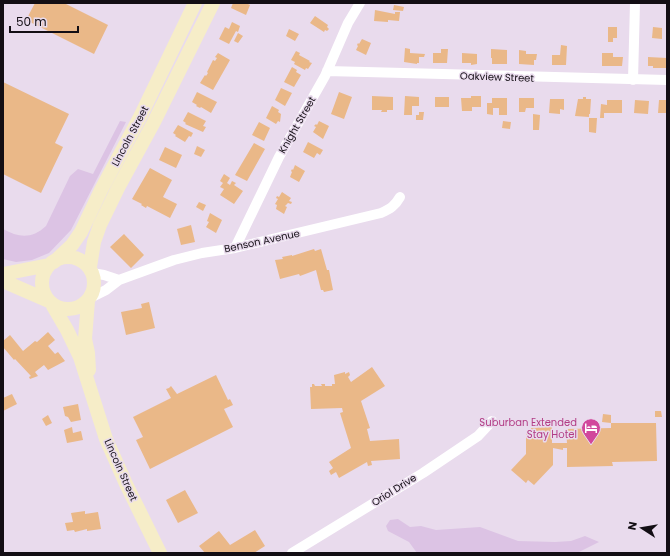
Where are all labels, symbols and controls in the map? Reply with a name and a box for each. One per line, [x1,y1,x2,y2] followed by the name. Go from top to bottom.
[10,8,78,34] scale bar
[16,13,47,30] text: 50 m
[460,68,535,86] street label: Oakview Street
[275,93,320,156] street label: Knight Street
[108,103,152,169] street label: Lincoln Street
[223,226,301,256] street label: Benson Avenue
[479,415,577,442] place label: Suburban Extended Stay Hotel
[580,417,602,445] hotel icon: Suburban Extended Stay Hotel
[101,437,142,504] street label: Lincoln Street
[369,470,419,510] street label: Oriol Drive
[622,508,662,548] north arrow
[624,520,641,532] text: N

